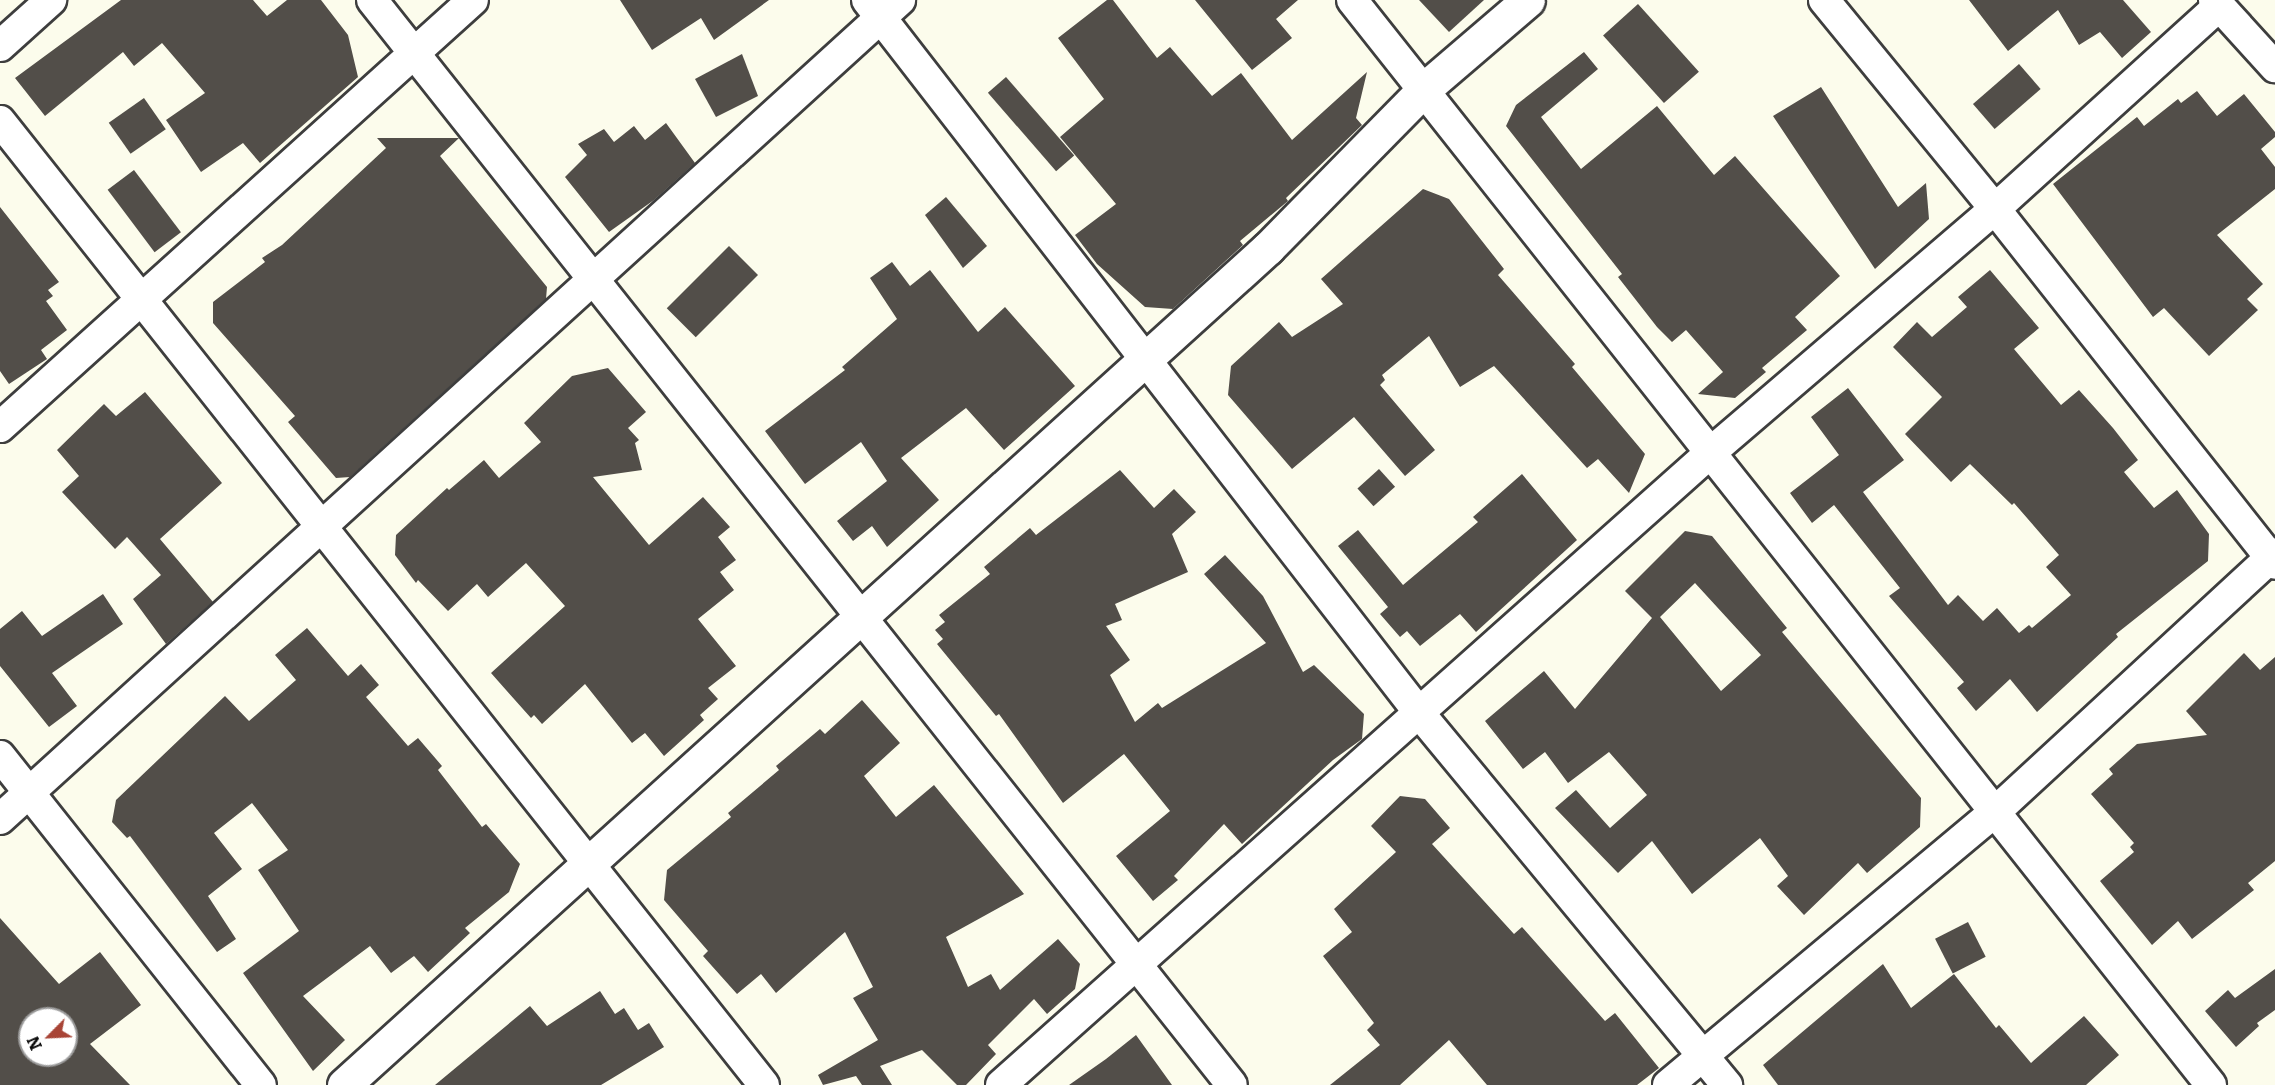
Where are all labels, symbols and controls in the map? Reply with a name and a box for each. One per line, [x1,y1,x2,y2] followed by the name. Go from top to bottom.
[18,1007,78,1067] north arrow
[20,1032,47,1055] text: N

